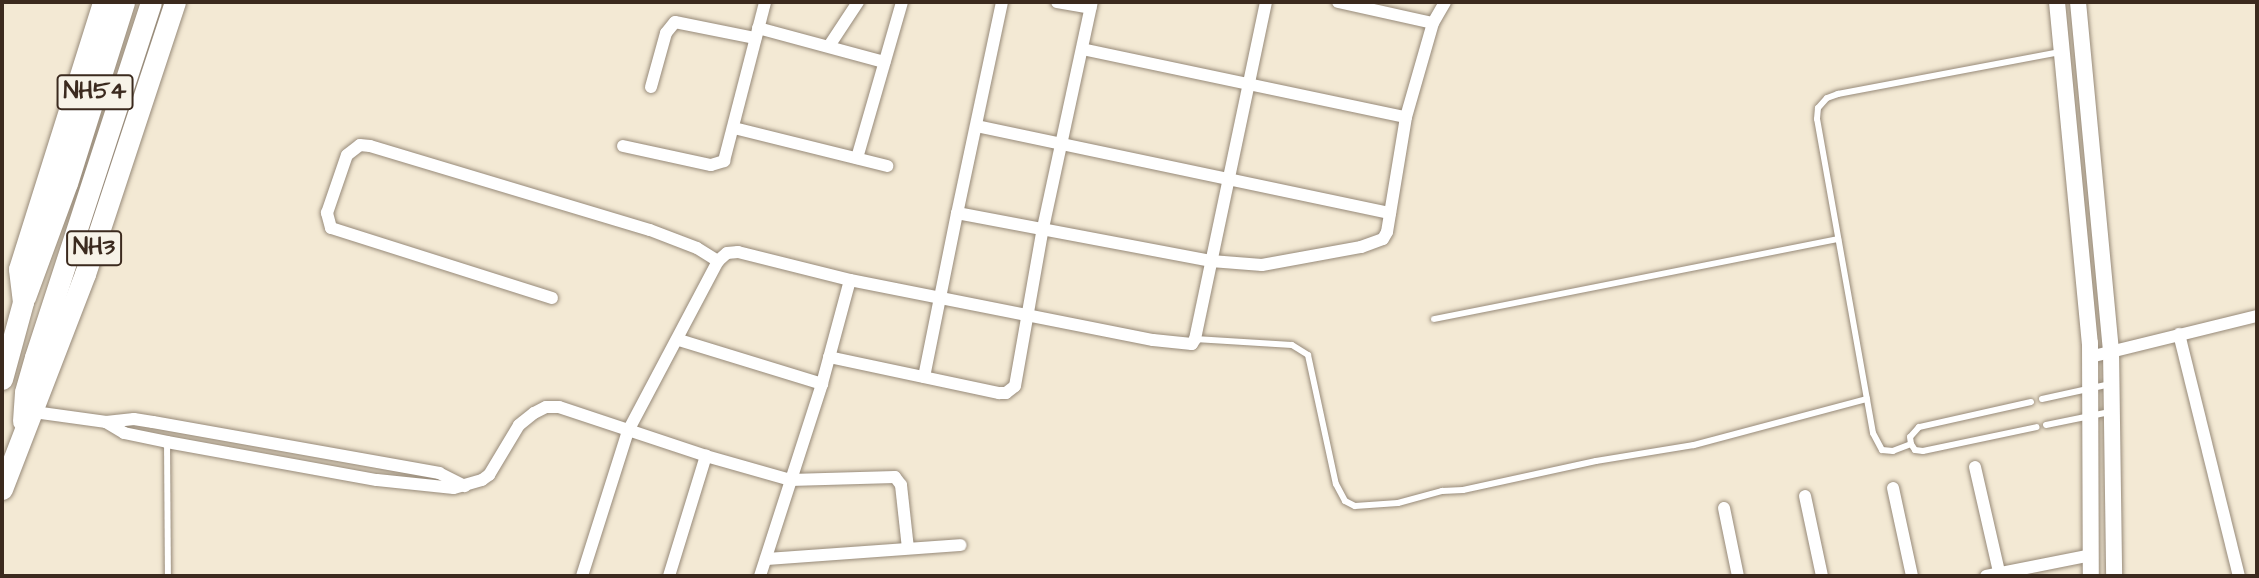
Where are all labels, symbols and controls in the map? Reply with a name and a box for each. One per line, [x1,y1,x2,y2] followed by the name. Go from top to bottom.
[56,72,134,112] road number: NH54
[66,228,122,268] road number: NH3

